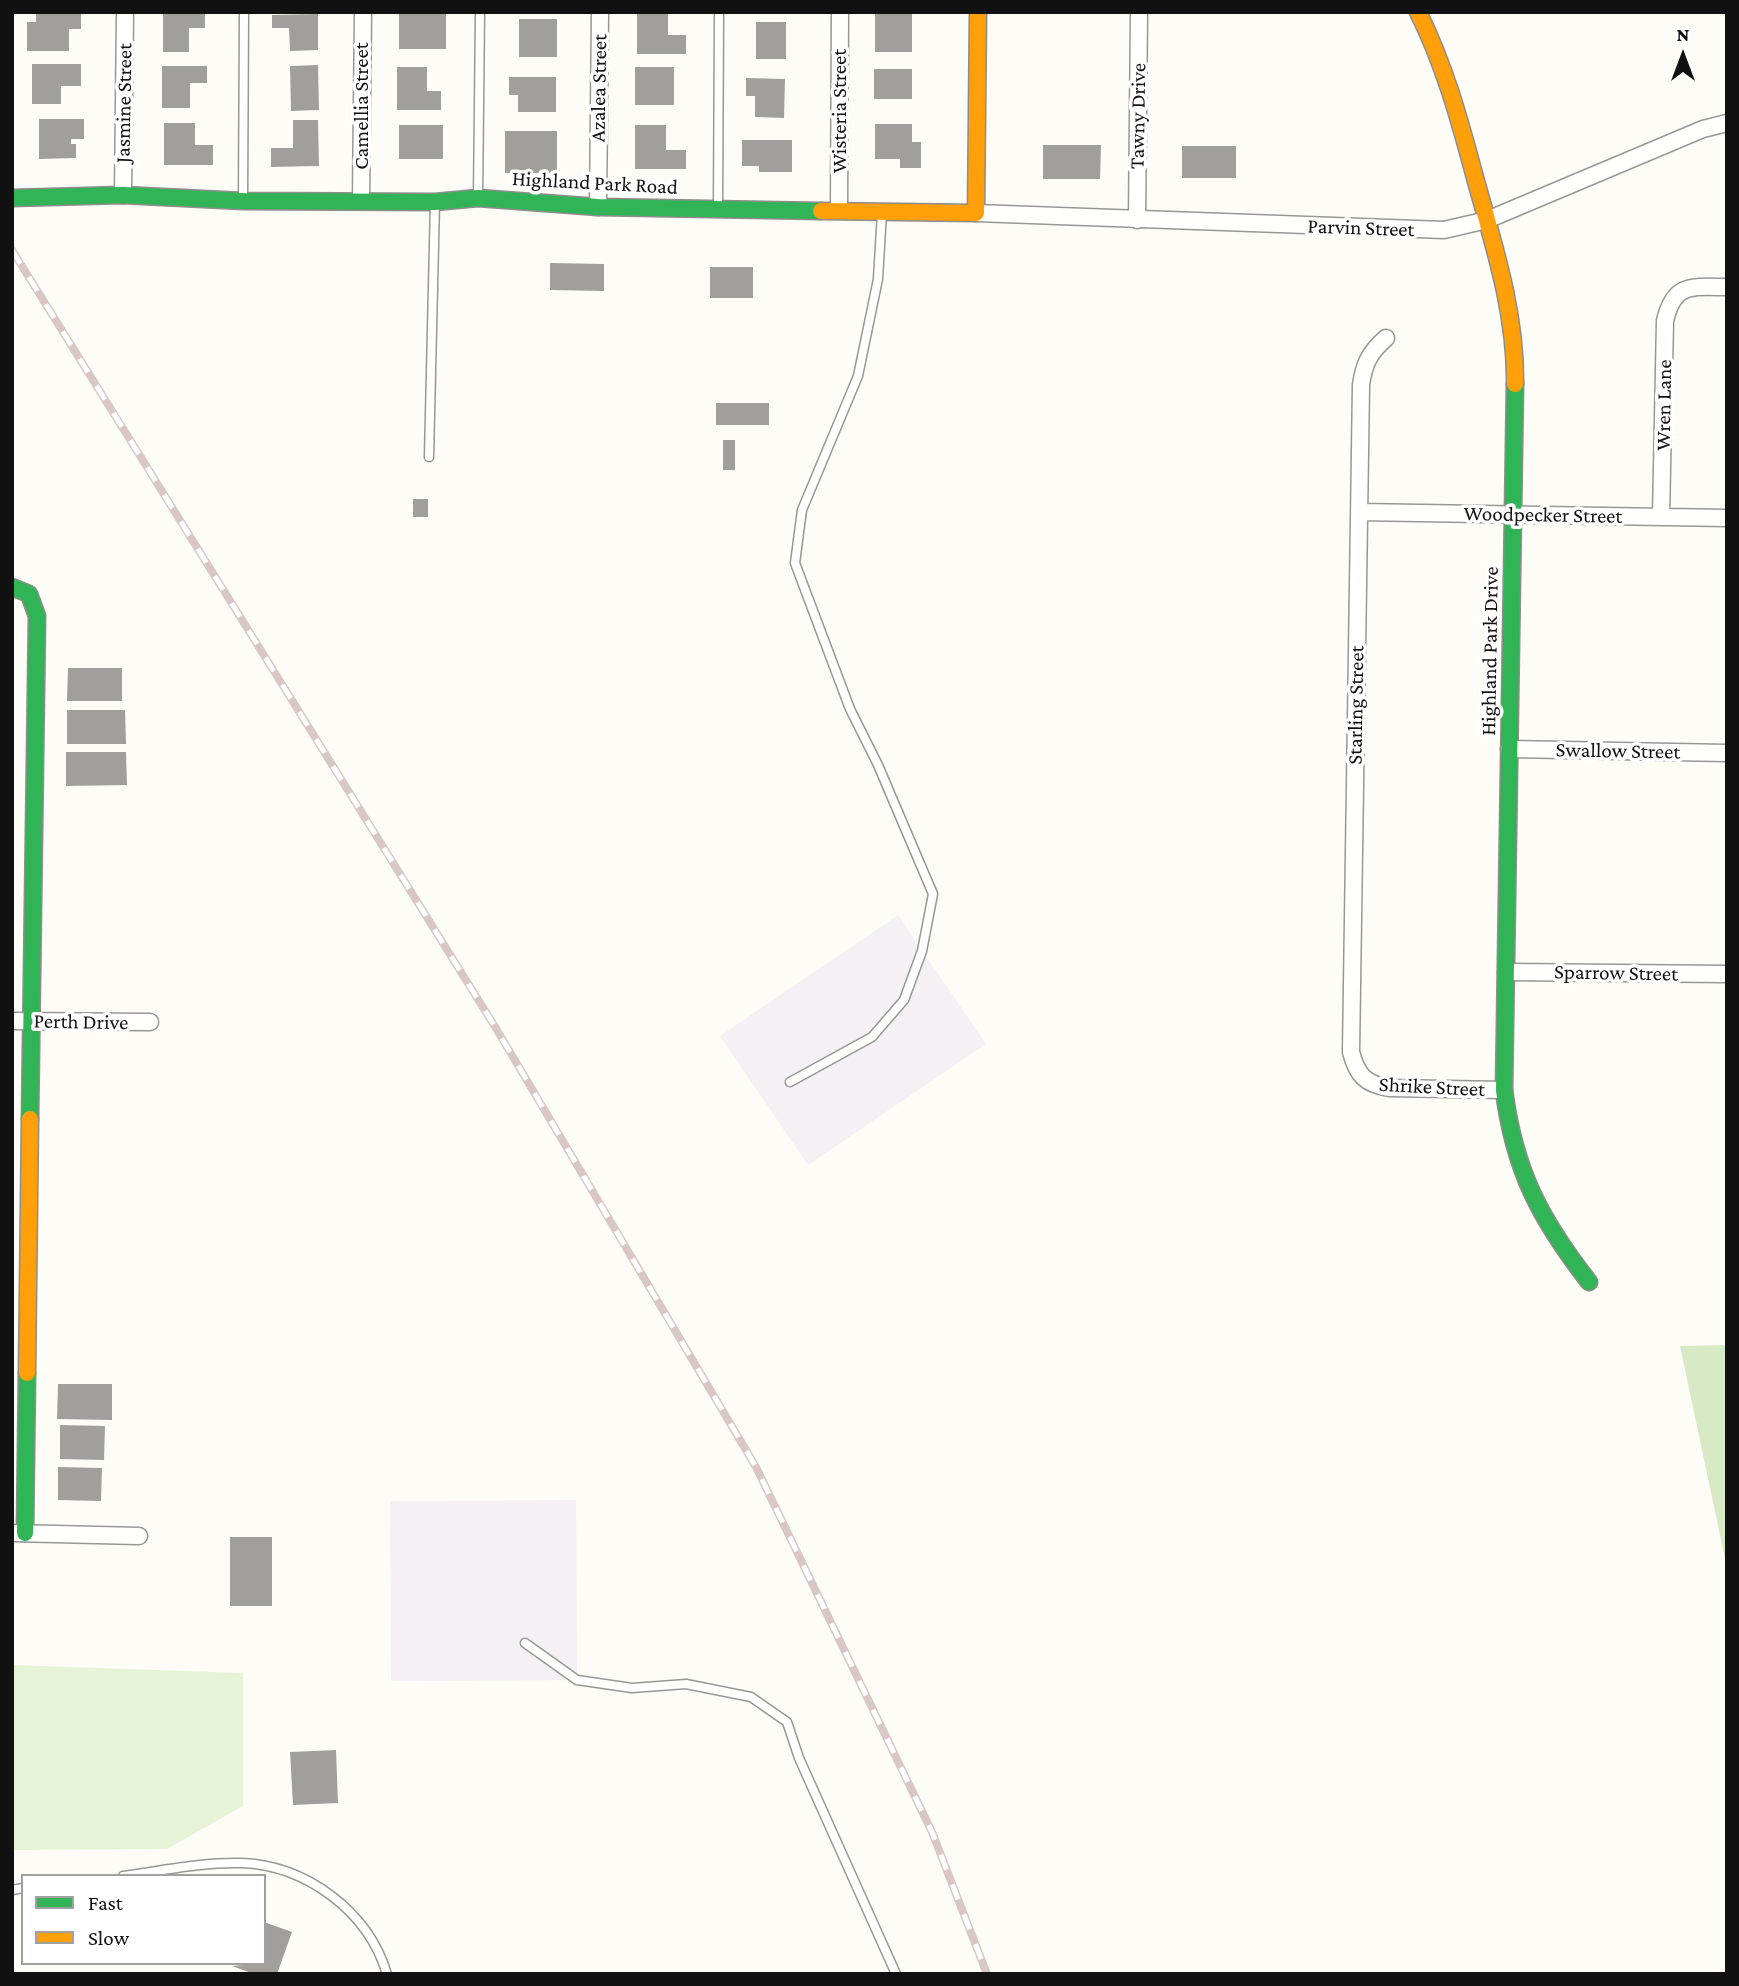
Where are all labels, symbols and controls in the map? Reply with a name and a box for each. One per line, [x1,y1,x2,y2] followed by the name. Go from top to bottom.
[1648,21,1718,91] north arrow
[1677,24,1689,45] text: N
[585,34,613,142] street label: Azalea Street
[349,42,375,170] street label: Camellia Street
[110,43,138,163] street label: Jasmine Street
[827,49,853,173] street label: Wisteria Street
[1124,63,1152,169] street label: Tawny Drive
[511,166,679,200] street label: Highland Park Road
[1307,214,1415,242] street label: Parvin Street
[1651,359,1677,451] street label: Wren Lane
[1463,501,1623,529] street label: Woodpecker Street
[1476,566,1504,736] street label: Highland Park Drive
[1342,645,1370,765] street label: Starling Street
[1555,737,1681,765] street label: Swallow Street
[1554,959,1678,987] street label: Sparrow Street
[33,1009,129,1035] street label: Perth Drive
[1378,1072,1486,1102] street label: Shrike Street
[21,1874,266,1965] legend
[88,1891,123,1915] text: Fast
[88,1926,129,1950] text: Slow

